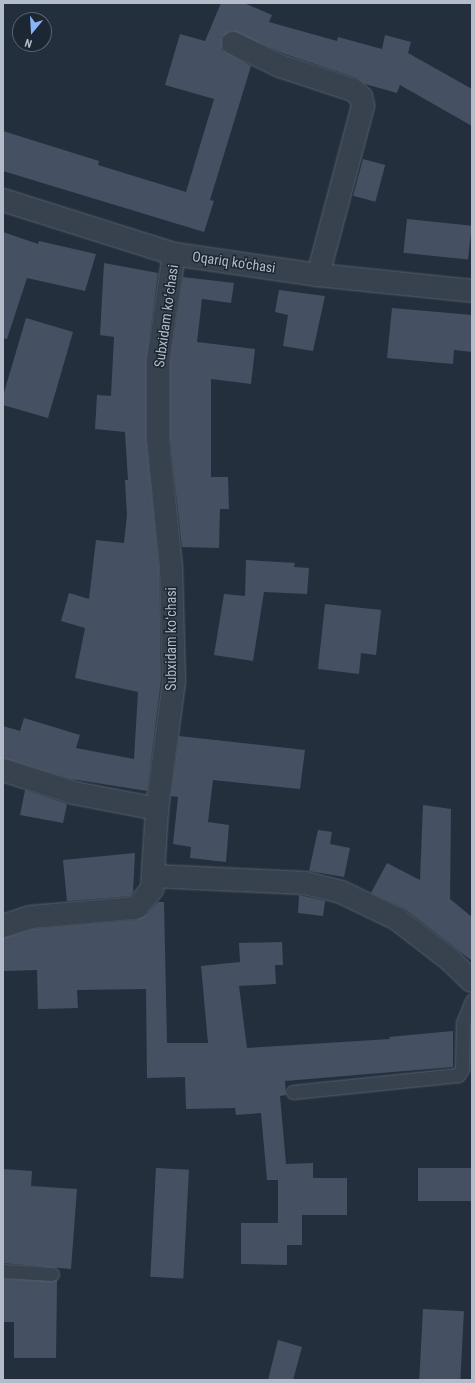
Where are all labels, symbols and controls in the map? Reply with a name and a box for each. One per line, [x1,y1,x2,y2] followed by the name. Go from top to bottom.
[12,12,52,52] north arrow
[23,36,34,50] text: N
[191,248,277,276] street label: Oqariq ko'chasi
[150,264,182,368] street label: Subxidam koʻchasi
[163,587,179,691] street label: Subxidam koʻchasi

